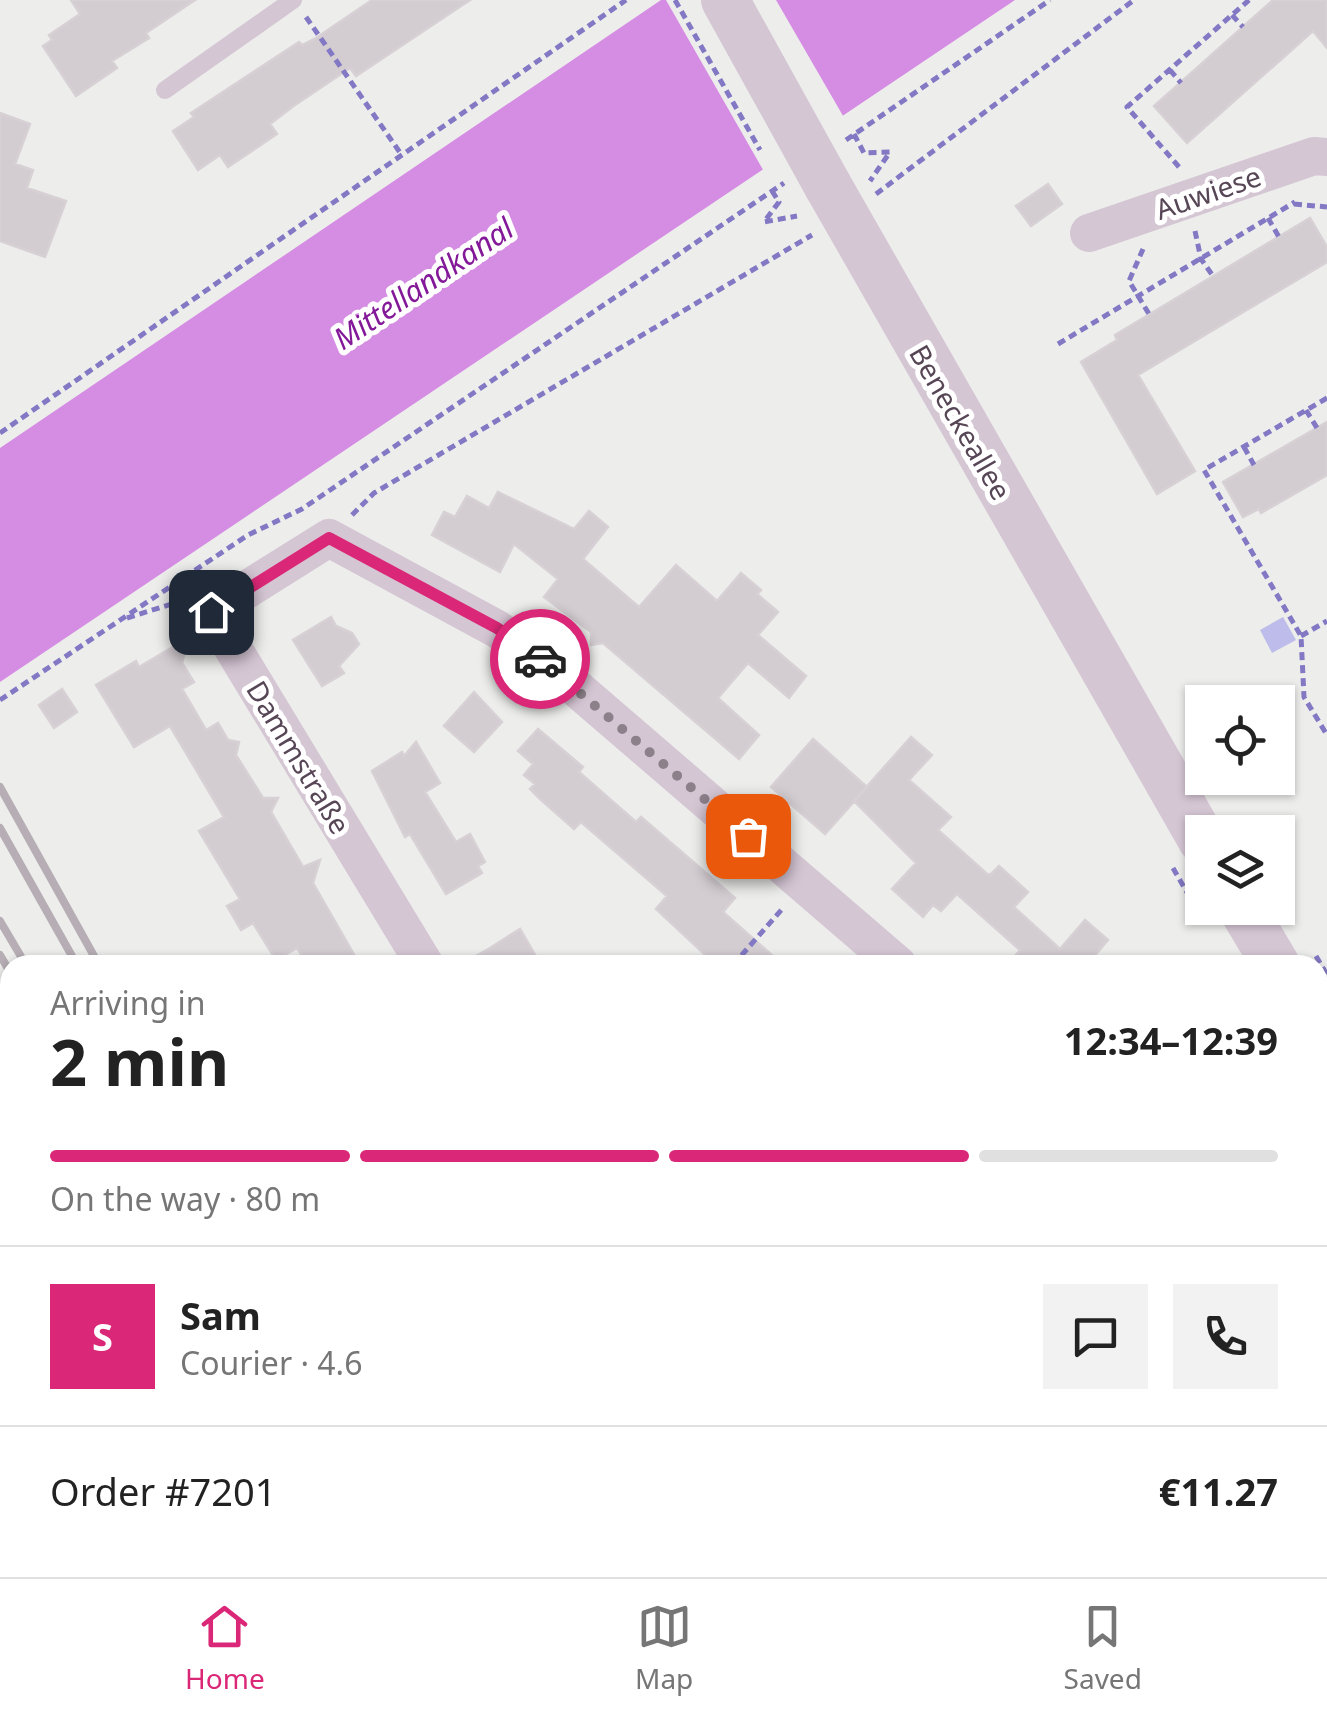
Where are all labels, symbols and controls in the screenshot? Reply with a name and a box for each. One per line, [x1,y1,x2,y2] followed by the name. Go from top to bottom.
[1150,156,1266,228] street label: Auwiese
[325,207,522,358] water label: Mittellandkanal
[901,338,1021,506] street label: Beneckeallee
[169,570,254,655] pin
[184,585,239,640] icon: home
[490,609,590,709] courier
[513,632,568,687] icon: car
[238,673,360,841] street label: Dammstraße
[1185,685,1295,925] map controls
[1185,685,1295,795] button: locate
[706,794,791,879] pin
[721,809,776,864] icon: bag
[1185,815,1295,925] button: layers
[50,981,205,1024] text: Arriving in
[1064,1014,1278,1066] text: 12:34–12:39
[50,1017,229,1105] text: 2 min
[50,1177,320,1220] text: On the way · 80 m
[1043,1284,1148,1389] button: chat
[1173,1284,1278,1389] button: phone
[180,1289,261,1341] text: Sam
[92,1310,113,1362] text: S
[180,1341,363,1384] text: Courier · 4.6
[50,1465,276,1517] text: Order #7201
[1159,1465,1278,1517] text: €11.27
[185,1599,265,1697] tab: Home
[635,1599,693,1697] tab: Map
[1064,1599,1142,1697] tab: Saved

